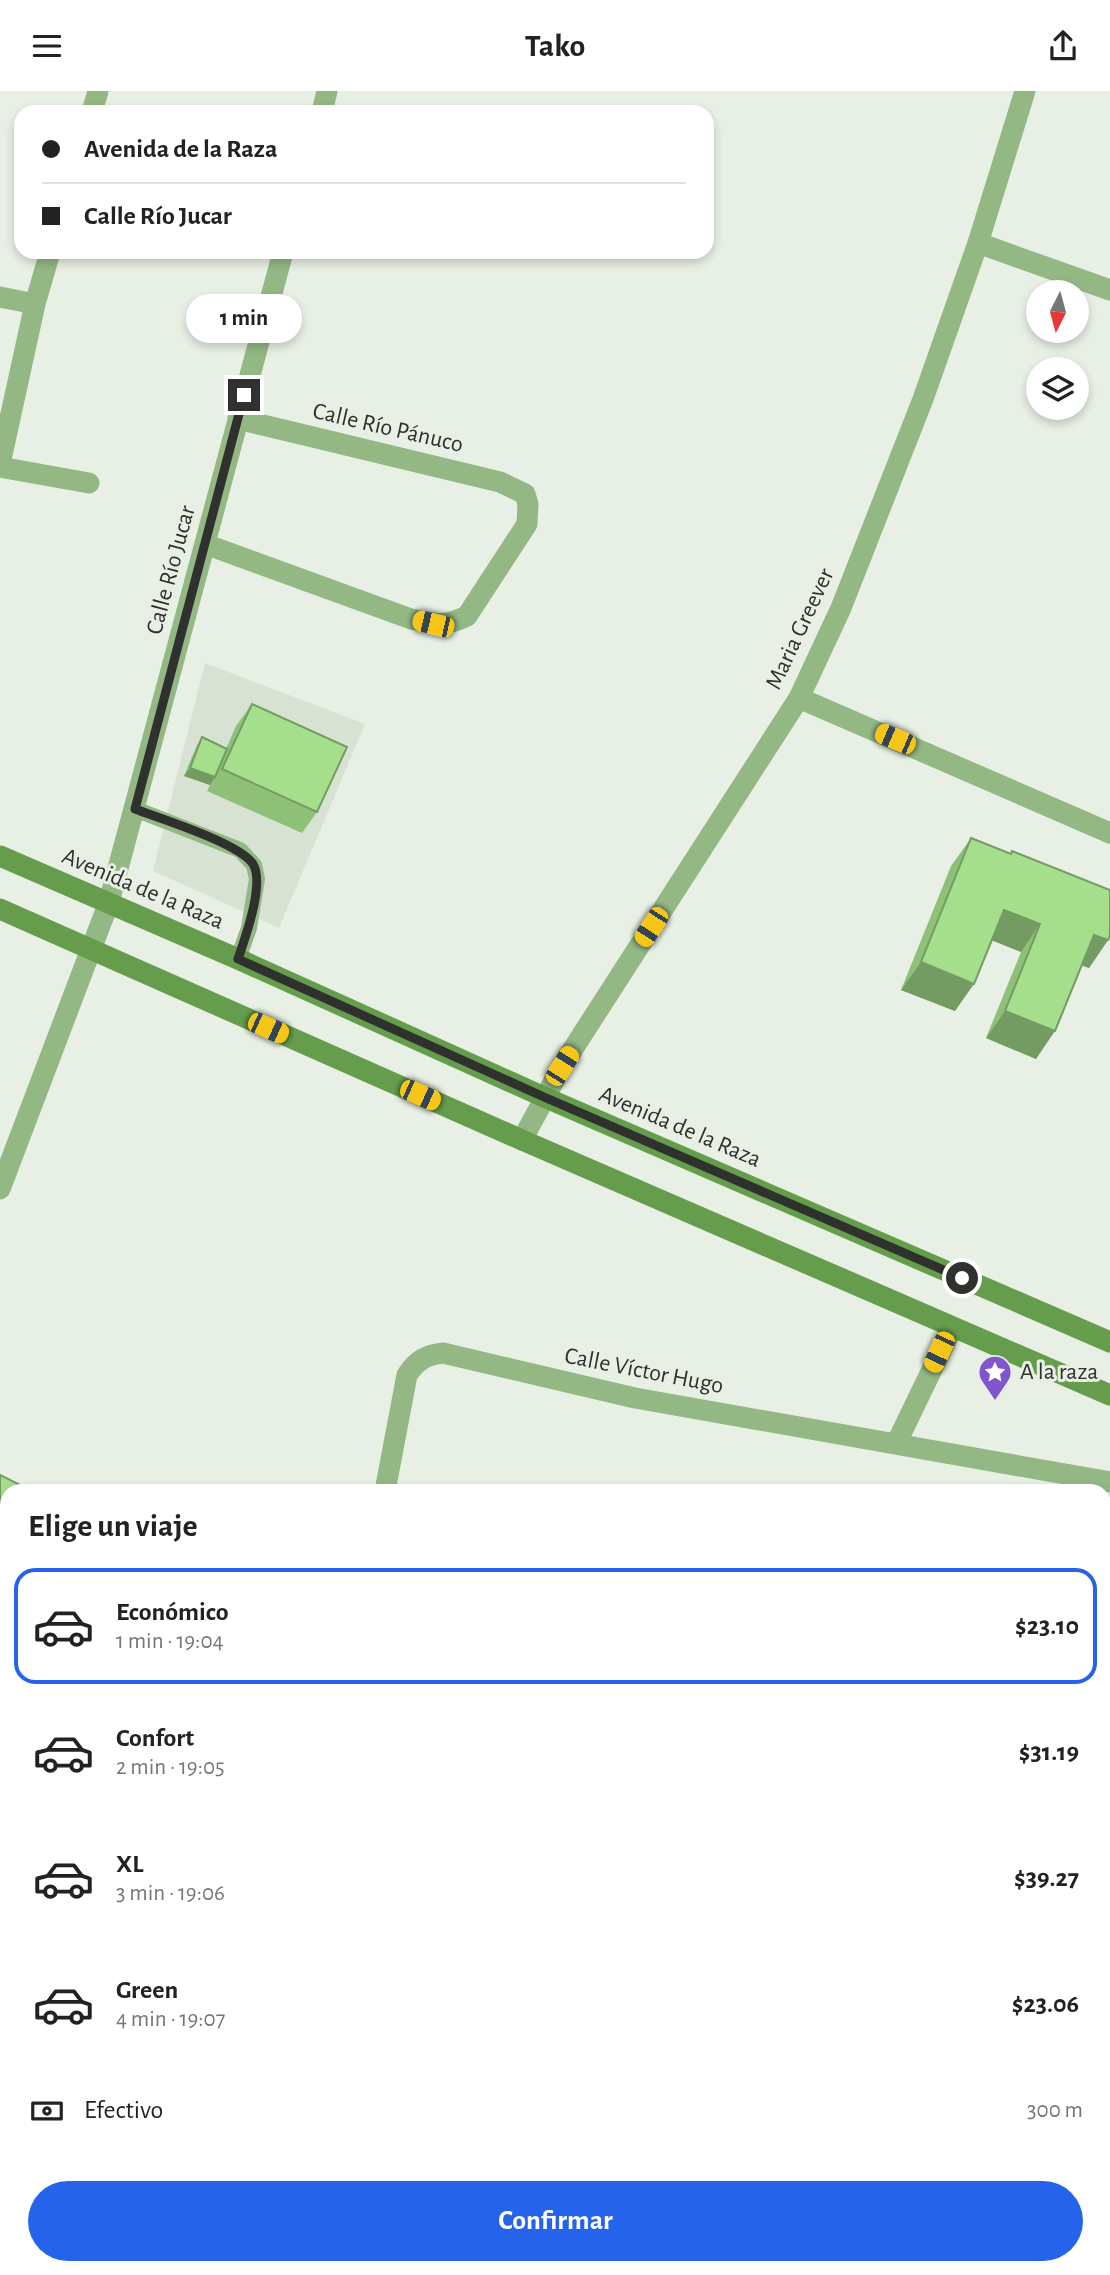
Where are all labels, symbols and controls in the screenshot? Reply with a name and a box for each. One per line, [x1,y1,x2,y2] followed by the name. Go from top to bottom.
[28,27,66,65] icon: menu
[1044,27,1082,65] icon: share
[525,30,585,62] text: Tako
[84,136,277,162] text: Avenida de la Raza
[84,203,232,229] text: Calle Río Jucar
[1026,280,1088,343] north arrow
[1026,280,1089,420] map controls
[186,293,302,343] callout: 1 min
[220,307,268,330] text: 1 min
[1026,357,1089,420] button: layers
[228,379,260,411] route end
[310,399,466,457] street label: Calle Río Pánuco
[142,503,200,637] street label: Calle Río Jucar
[762,565,839,693] street label: Maria Greever
[411,609,456,639] car
[872,721,919,757] car
[59,844,227,934] street label: Avenida de la Raza
[631,904,672,950] car
[245,1010,292,1046] car
[542,1043,583,1089] car
[397,1077,444,1113] car
[596,1082,764,1172] street label: Avenida de la Raza
[946,1262,978,1294] route start
[921,1329,958,1375] car
[562,1344,726,1398] street label: Calle Víctor Hugo
[976,1353,1014,1402] place icon: A la raza
[1020,1360,1098,1384] place label: A la raza
[28,1510,198,1542] text: Elige un viaje
[32,1595,95,1658] icon: car
[116,1599,229,1625] text: Económico
[1015,1613,1079,1639] text: $23.10
[116,1630,224,1653] text: 1 min · 19:04
[32,1721,95,1784] icon: car
[116,1725,194,1751] text: Confort
[1019,1739,1079,1765] text: $31.19
[116,1756,225,1779] text: 2 min · 19:05
[32,1847,95,1910] icon: car
[116,1851,143,1877] text: XL
[1014,1865,1079,1891] text: $39.27
[116,1882,225,1905] text: 3 min · 19:06
[32,1973,95,2036] icon: car
[116,1977,178,2003] text: Green
[1012,1991,1079,2017] text: $23.06
[116,2008,225,2031] text: 4 min · 19:07
[28,2092,66,2130] icon: cash
[84,2097,163,2123] text: Efectivo
[1027,2099,1083,2122] text: 300 m
[28,2181,1083,2261] button: Confirmar

